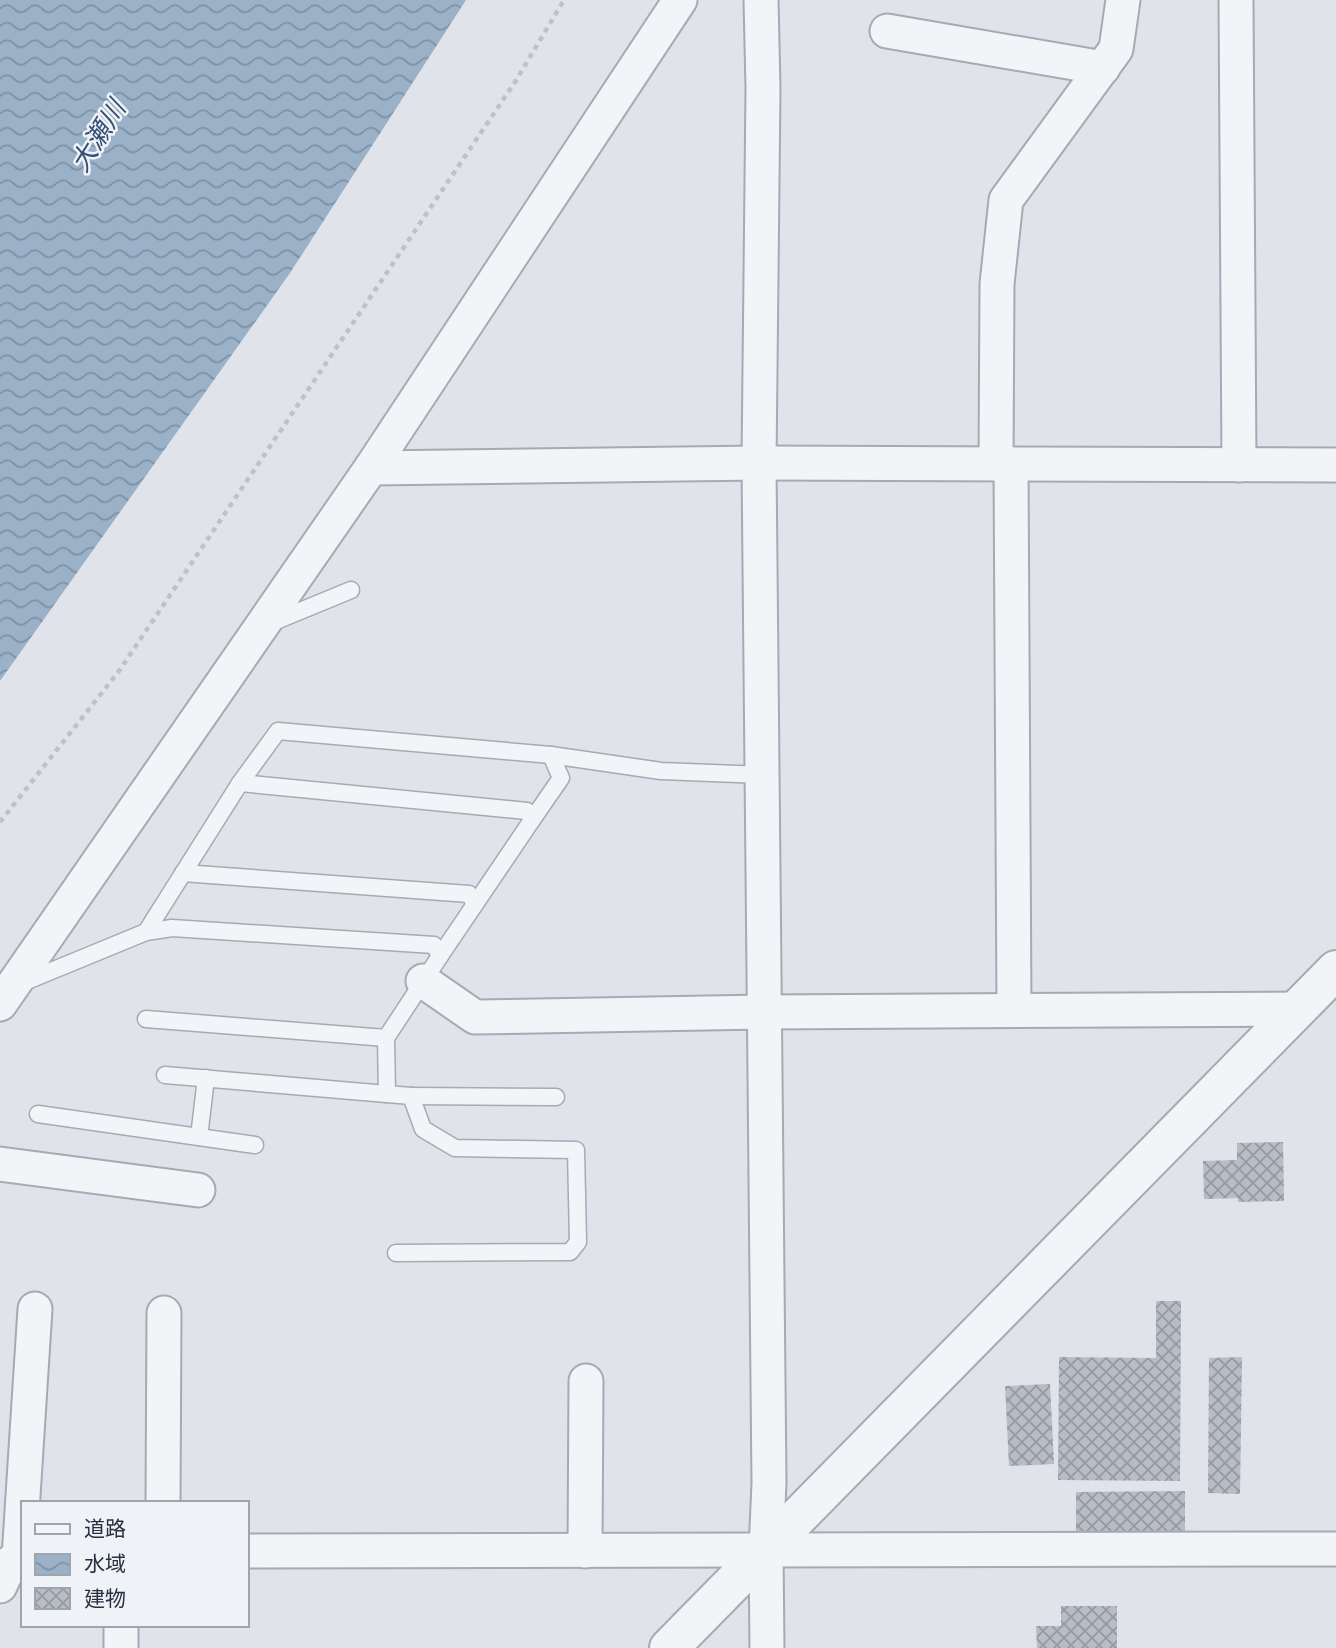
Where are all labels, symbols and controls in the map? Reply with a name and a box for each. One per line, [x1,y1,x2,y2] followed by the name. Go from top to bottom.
[61,90,136,179] water label: 大瀬川
[21,1501,248,1627] legend
[84,1514,126,1544] text: 道路
[84,1549,126,1579] text: 水域
[84,1584,126,1614] text: 建物

